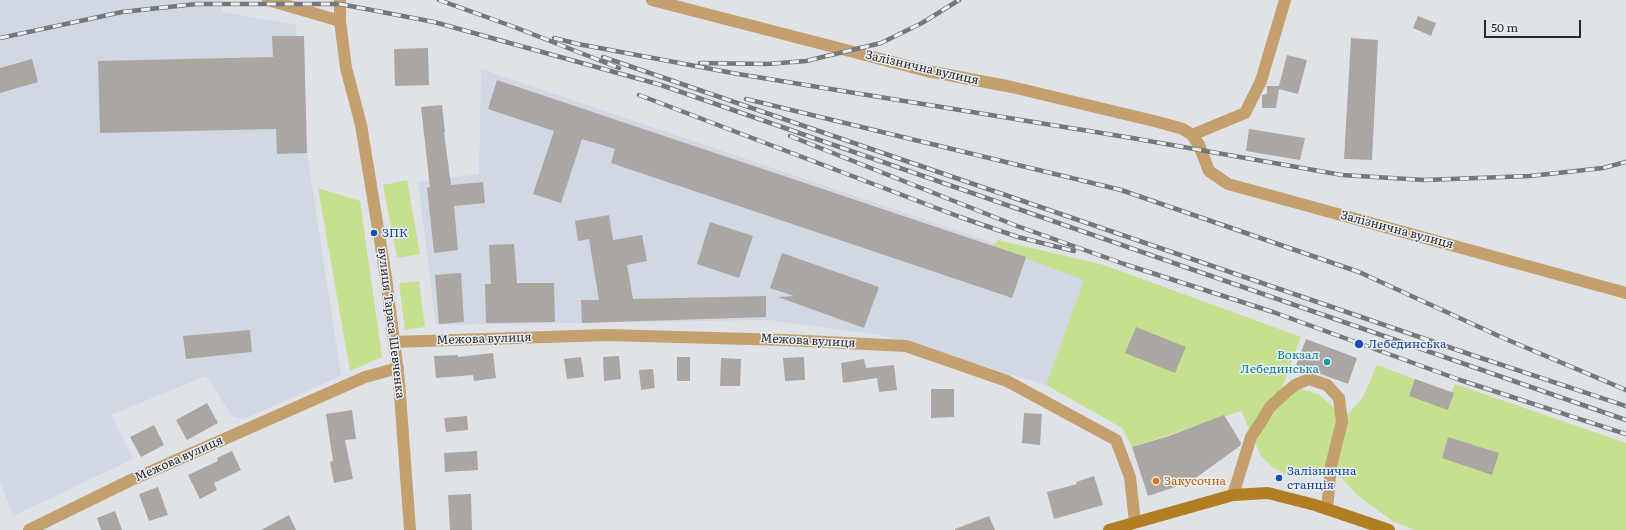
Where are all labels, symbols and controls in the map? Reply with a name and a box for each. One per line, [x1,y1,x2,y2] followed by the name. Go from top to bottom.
[1486,12,1583,38] scale bar
[1491,18,1518,36] text: 50 m
[864,48,980,88] street label: Залізнична вулиця
[1339,208,1455,252] street label: Залізнична вулиця
[382,226,408,240] place label: ЗПК
[369,228,379,238] marker: ЗПК
[375,247,407,399] street label: вулиця Тараса Шевченка
[436,330,532,348] street label: Межова вулиця
[760,331,856,351] street label: Межова вулиця
[1368,337,1446,351] place label: Лебединська
[1353,338,1365,350] marker: Лебединська
[1241,348,1319,376] place label: Вокзал Лебединська
[1322,357,1332,367] marker: Вокзал Лебединська
[133,433,225,485] street label: Межова вулиця
[1287,464,1357,492] place label: Залізнична станція
[1274,473,1284,483] marker: Залізнична станція
[1164,474,1226,488] place label: Закусочна
[1151,476,1161,486] marker: Закусочна

